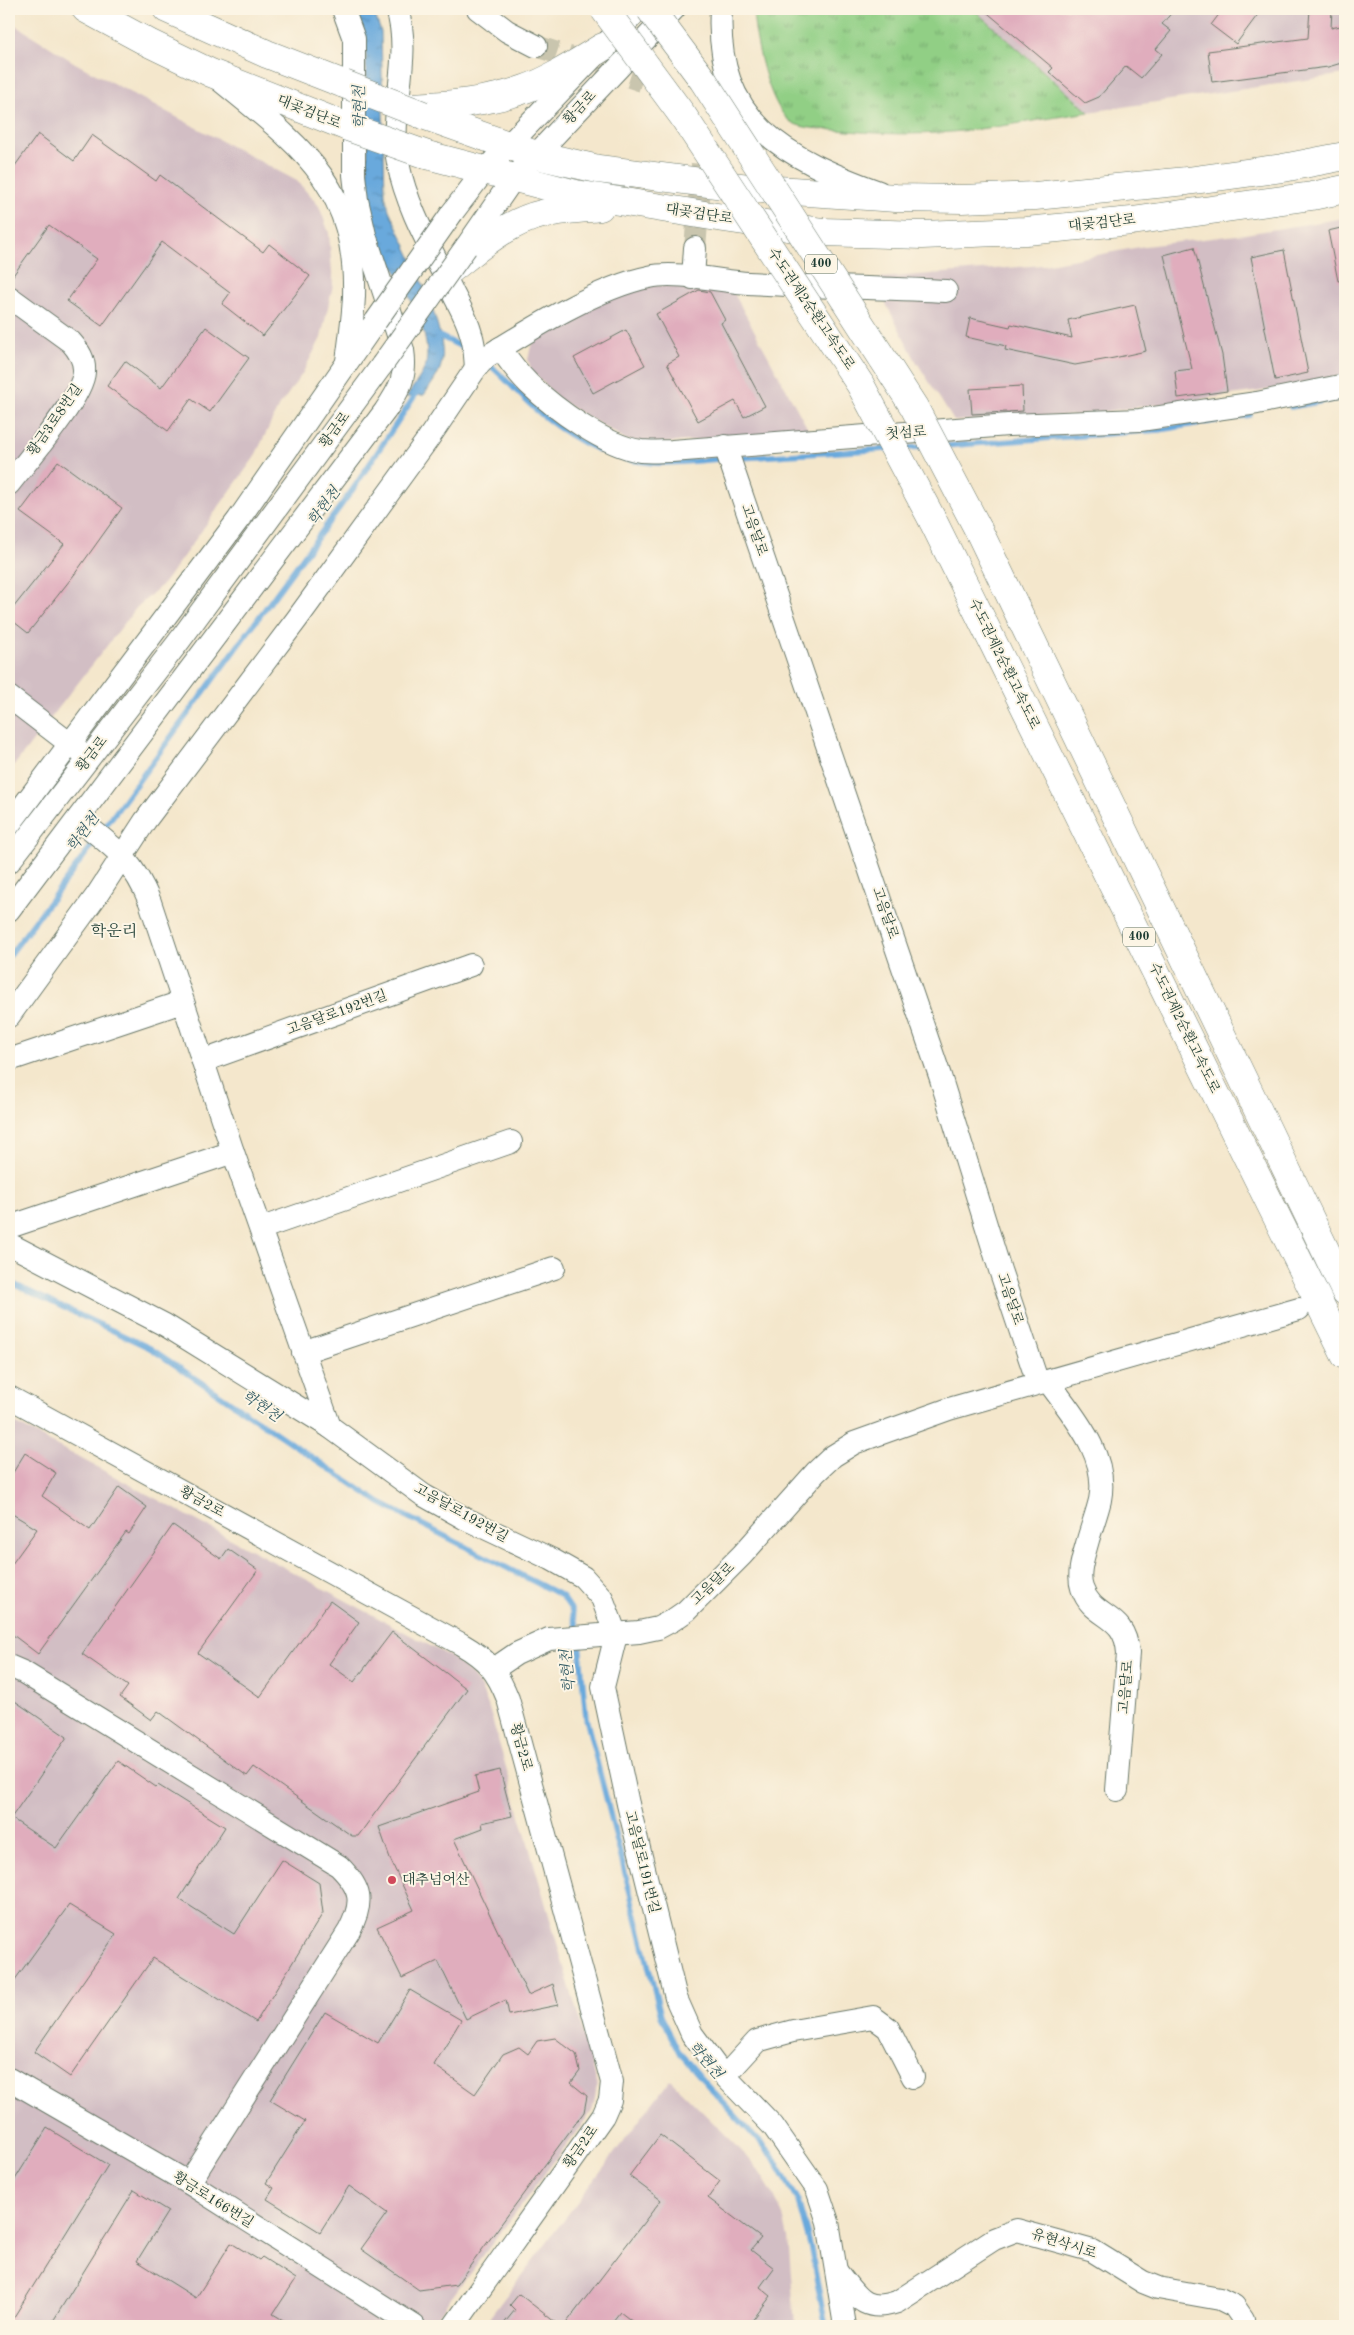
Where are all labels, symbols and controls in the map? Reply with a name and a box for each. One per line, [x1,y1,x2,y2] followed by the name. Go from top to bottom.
[351,84,369,129] water label: 학현천
[560,87,599,128] street label: 황금로
[275,92,344,131] street label: 대곶검단로
[665,201,734,226] street label: 대곶검단로
[1068,211,1137,233] street label: 대곶검단로
[765,245,858,373] street label: 수도권제2순환고속도로
[805,254,837,274] road number: 400
[24,381,85,458] street label: 황금3로8번길
[317,409,353,451] street label: 황금로
[885,424,927,441] street label: 첫섬로
[305,483,345,529] water label: 학현천
[739,502,771,558] street label: 고음달로
[966,596,1043,732] street label: 수도권제2순환고속도로
[73,733,110,774] street label: 황금로
[64,809,104,855] water label: 학현천
[870,885,902,941] street label: 고음달로
[91,923,137,940] district label: 학운리
[1123,928,1155,946] road number: 400
[1146,960,1223,1096] street label: 수도권제2순환고속도로
[285,987,389,1038] street label: 고음달로192번길
[995,1271,1027,1327] street label: 고음달로
[239,1387,286,1426] water label: 학현천
[411,1480,511,1545] street label: 고음달로192번길
[177,1483,228,1520] street label: 황금2로
[688,1559,738,1608] street label: 고음달로
[558,1647,578,1693] water label: 학현천
[1116,1659,1135,1715] street label: 고음달로
[508,1721,535,1773] street label: 황금2로
[622,1809,663,1915] street label: 고음달로191번길
[402,1872,470,1887] place label: 대추넘어산
[386,1874,398,1886] marker: 대추넘어산
[685,2038,727,2083] water label: 학현천
[560,2122,601,2171] street label: 황금2로
[170,2169,256,2230] street label: 황금로166번길
[1030,2226,1099,2261] street label: 유현삭시로

